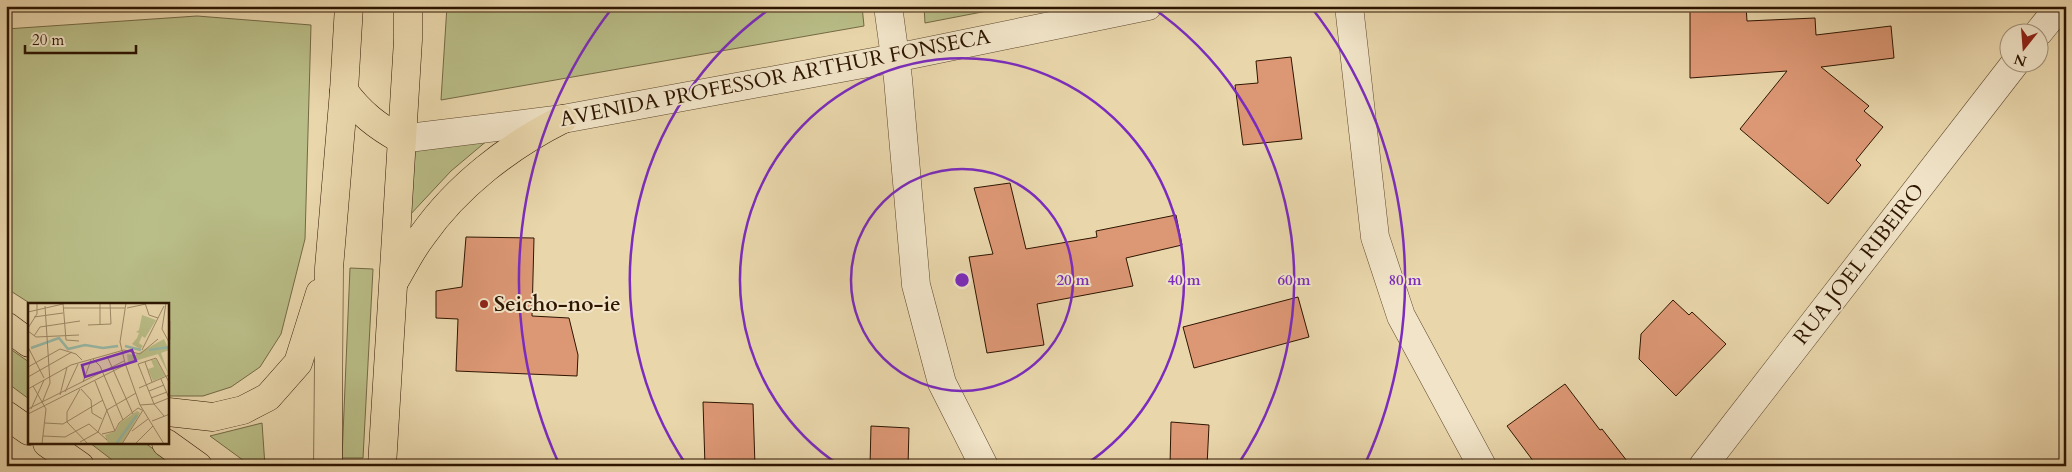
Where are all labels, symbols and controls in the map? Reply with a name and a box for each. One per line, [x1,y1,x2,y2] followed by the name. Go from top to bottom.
[25,22,136,54] scale bar
[557,22,993,134] street label: AVENIDA PROFESSOR ARTHUR FONSECA
[2000,22,2050,72] north arrow
[32,30,64,50] text: 20 m
[2012,49,2029,71] text: N
[1787,177,1931,351] street label: RUA JOEL RIBEIRO
[1056,270,1090,290] text: 20 m
[1167,270,1201,290] text: 40 m
[1277,270,1311,290] text: 60 m
[1388,270,1422,290] text: 80 m
[953,271,971,289] centre of rings
[494,290,621,319] place label: Seicho-no-ie
[478,298,490,310] marker: Seicho-no-ie
[28,303,169,444] inset map

